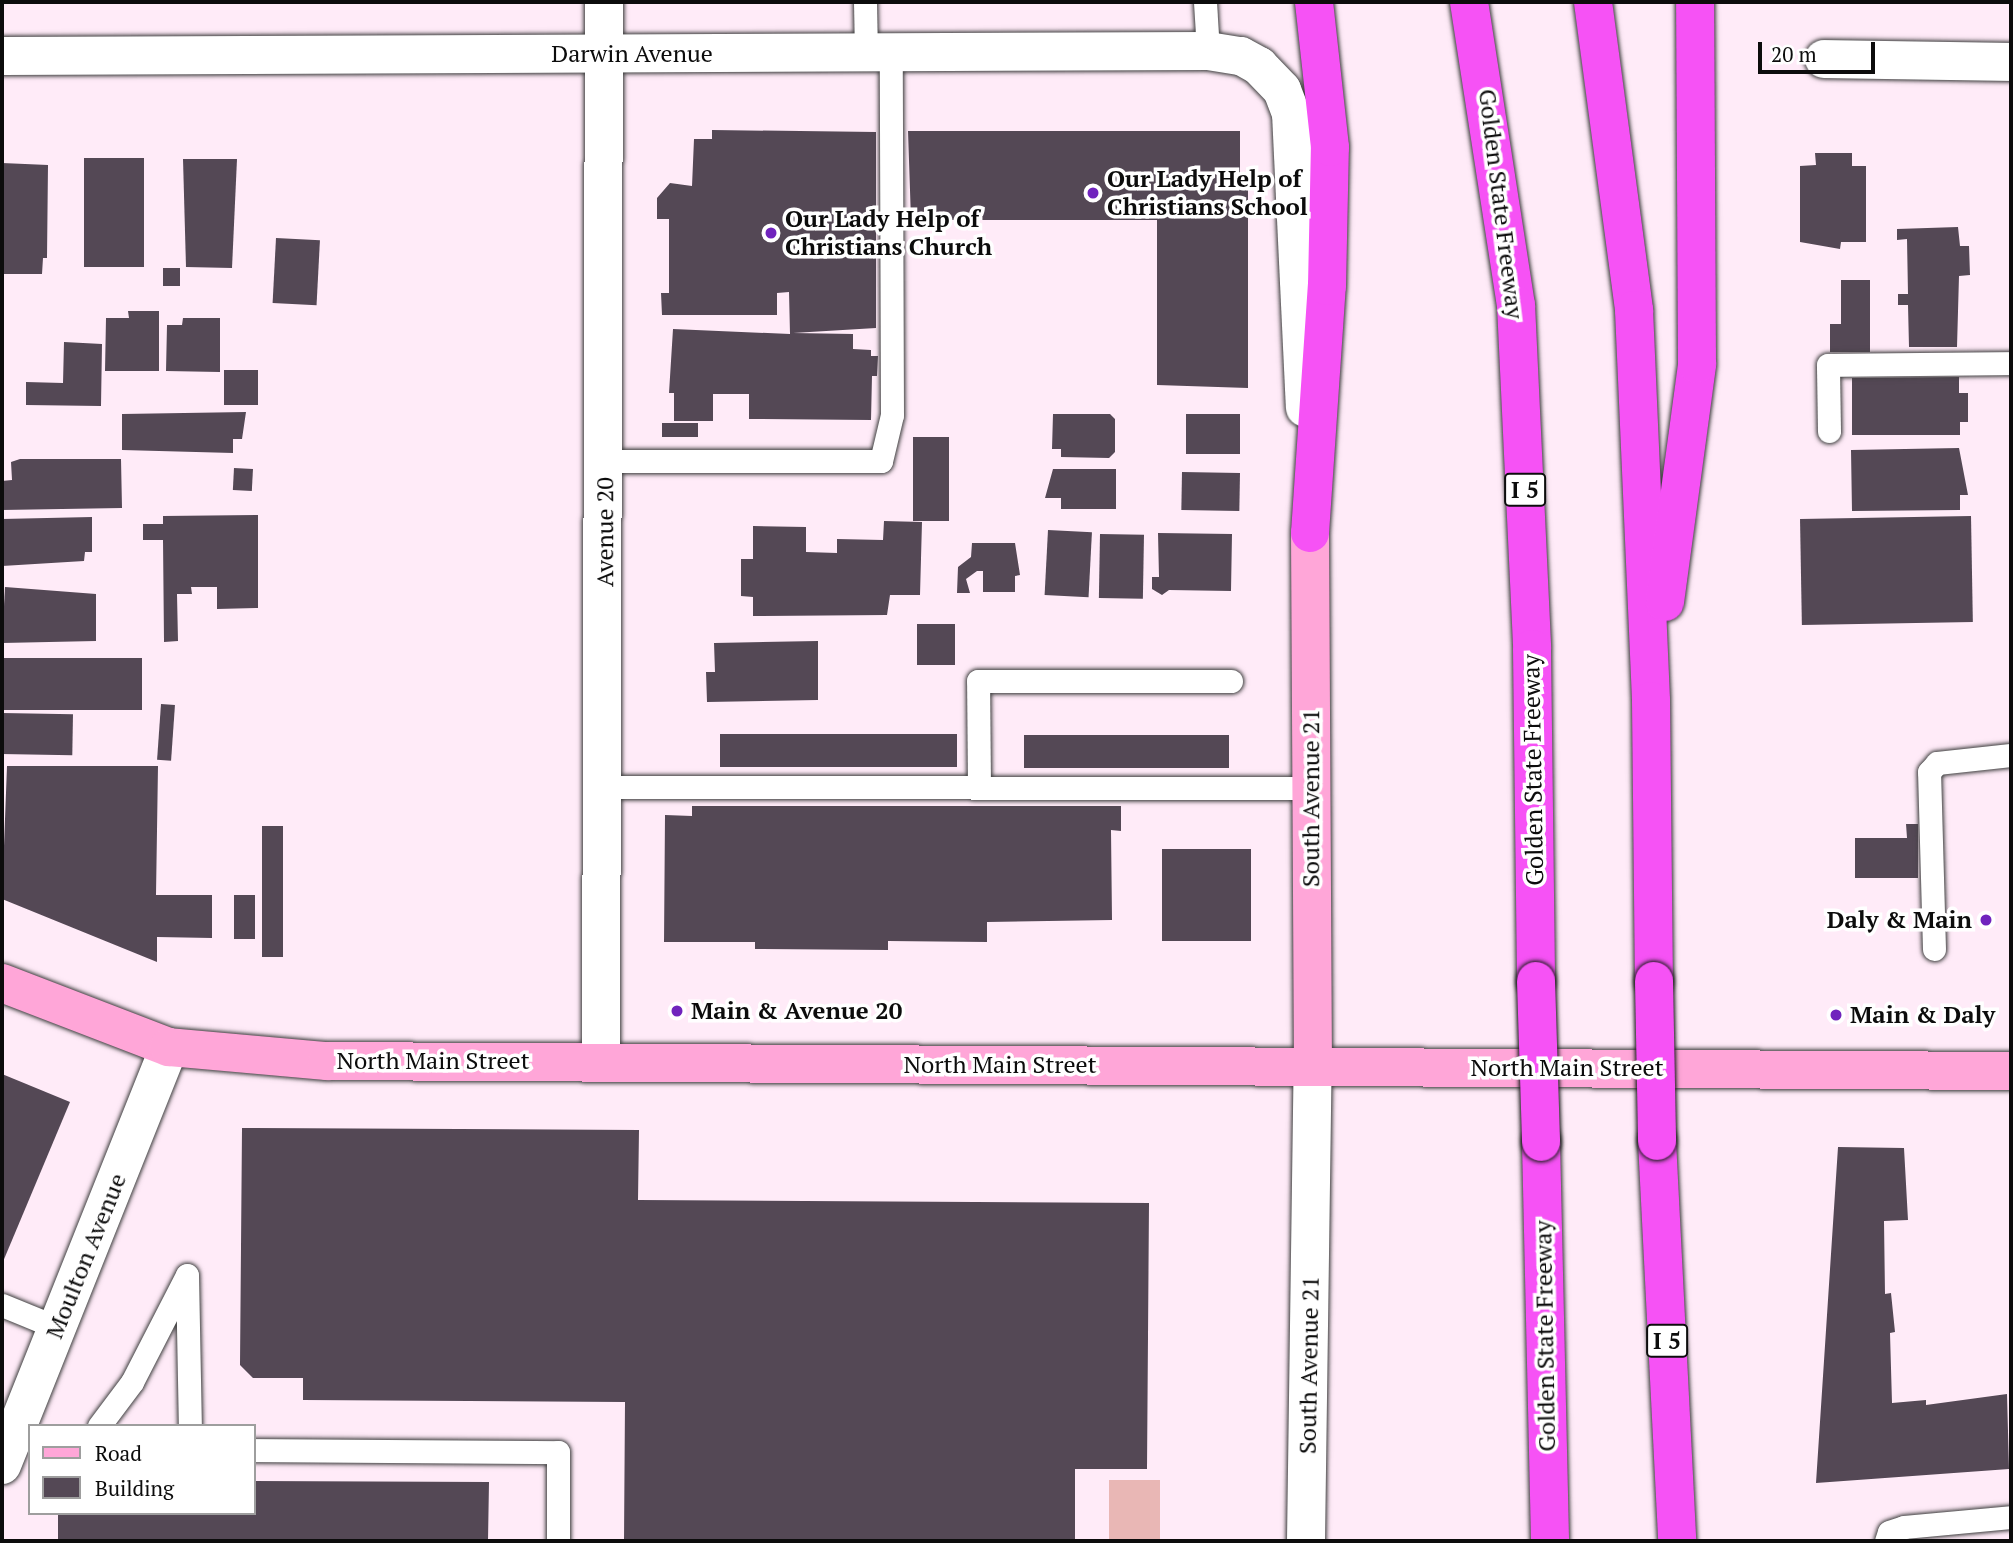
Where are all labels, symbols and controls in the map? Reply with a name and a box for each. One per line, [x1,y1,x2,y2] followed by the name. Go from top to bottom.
[1761,28,1878,72] scale bar
[551,40,713,68] street label: Darwin Avenue
[1771,40,1817,68] text: 20 m
[1473,87,1529,321] street label: Golden State Freeway
[1107,165,1308,221] place label: Our Lady Help of Christians School
[1085,185,1101,201] marker: Our Lady Help of Christians School
[785,205,992,261] place label: Our Lady Help of Christians Church
[763,225,779,241] marker: Our Lady Help of Christians Church
[1504,470,1546,510] road number: I 5
[591,477,619,587] street label: Avenue 20
[1517,654,1549,886] street label: Golden State Freeway
[1297,709,1325,887] street label: South Avenue 21
[1827,906,1972,934] place label: Daly & Main
[1978,912,1994,928] marker: Daly & Main
[691,997,903,1025] place label: Main & Avenue 20
[1850,1001,1995,1029] place label: Main & Daly
[669,1003,685,1019] marker: Main & Avenue 20
[1828,1007,1844,1023] marker: Main & Daly
[336,1047,530,1075] street label: North Main Street
[903,1051,1097,1079] street label: North Main Street
[1470,1054,1664,1082] street label: North Main Street
[40,1169,132,1343] street label: Moulton Avenue
[1529,1220,1561,1452] street label: Golden State Freeway
[1293,1275,1325,1455] street label: South Avenue 21
[1646,1322,1688,1360] road number: I 5
[28,1424,256,1515] legend
[95,1439,142,1467] text: Road
[95,1474,174,1502] text: Building

